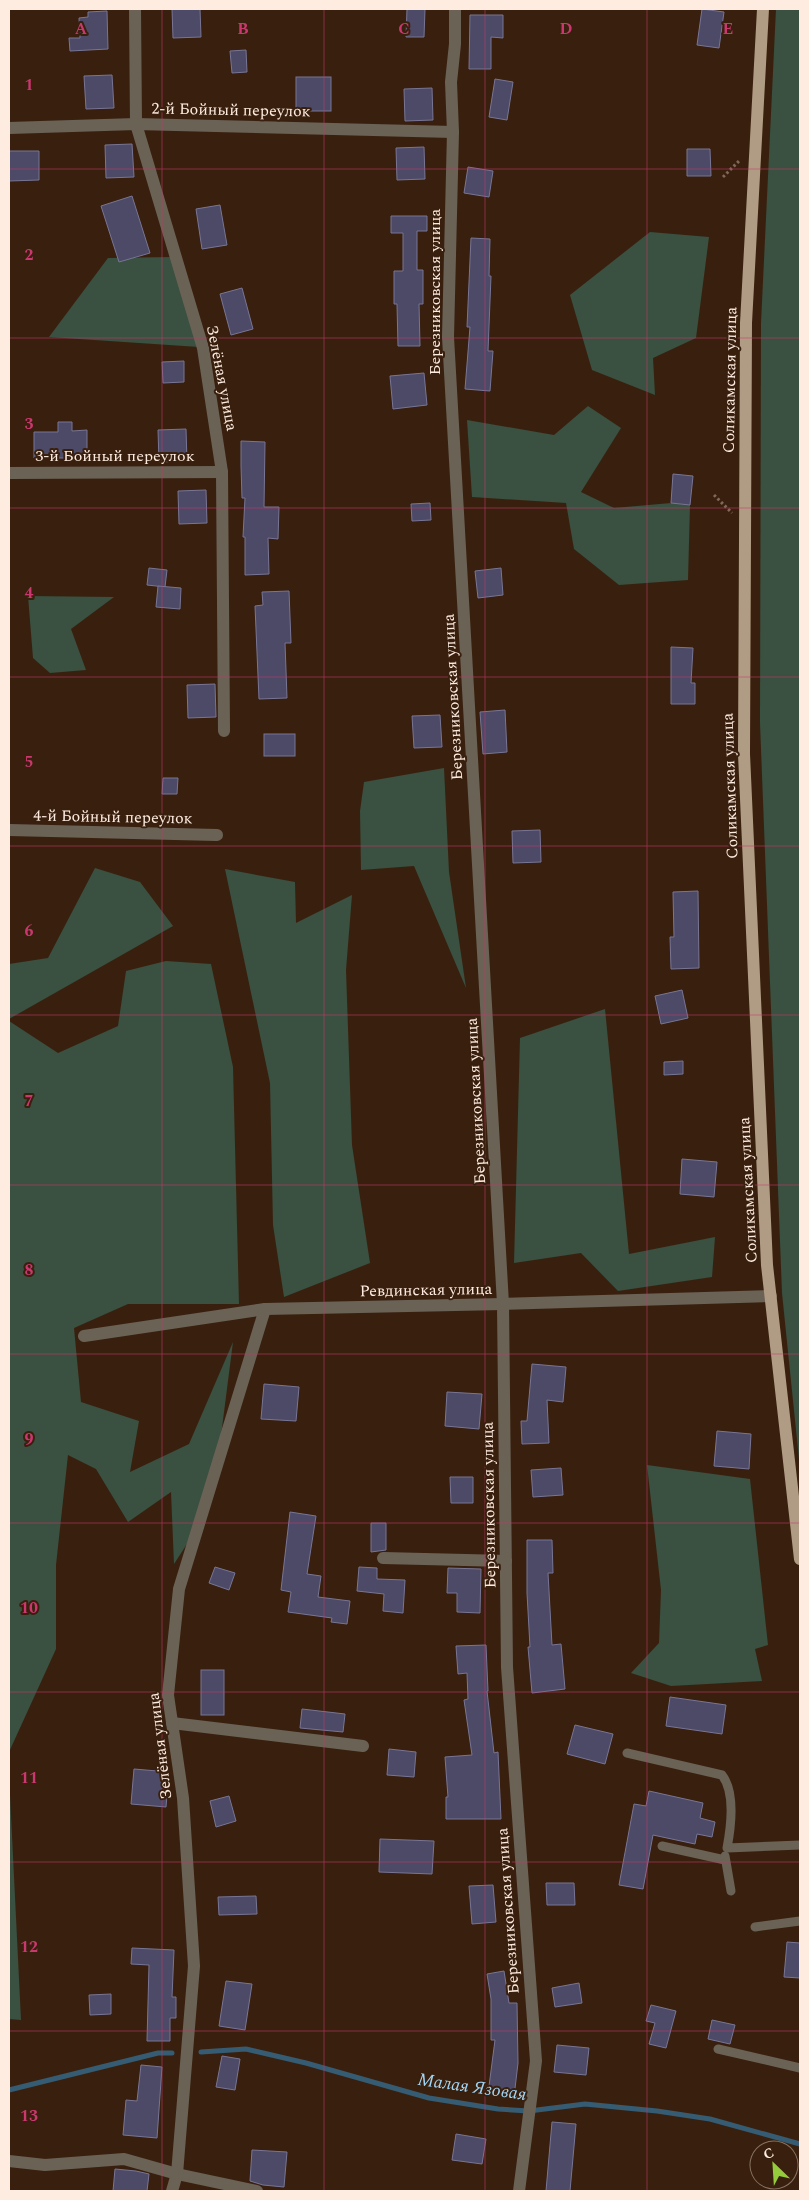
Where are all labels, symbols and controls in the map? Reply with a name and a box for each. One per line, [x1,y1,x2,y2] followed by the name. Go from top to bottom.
[75,17,88,41] text: A
[237,17,249,41] text: B
[398,17,410,41] text: C
[560,17,573,41] text: D
[723,17,733,41] text: E
[25,73,33,97] text: 1
[151,97,311,123] street label: 2-й Бойный переулок
[423,209,447,375] street label: Березниковская улица
[25,243,34,267] text: 2
[717,307,743,453] street label: Соликамская улица
[200,323,244,433] street label: Зелёная улица
[25,412,34,436] text: 3
[35,444,195,468] street label: 3-й Бойный переулок
[25,581,34,605] text: 4
[437,613,469,781] street label: Березниковская улица
[715,712,745,859] street label: Соликамская улица
[25,750,33,774] text: 5
[33,804,193,830] street label: 4-й Бойный переулок
[25,919,34,943] text: 6
[460,1017,492,1185] street label: Березниковская улица
[25,1089,34,1113] text: 7
[732,1116,764,1264] street label: Соликамская улица
[25,1258,34,1282] text: 8
[359,1277,493,1303] street label: Ревдинская улица
[476,1421,502,1589] street label: Березниковская улица
[25,1427,34,1451] text: 9
[20,1596,38,1620] text: 10
[142,1691,178,1801] street label: Зелёная улица
[20,1766,38,1790] text: 11
[490,1827,526,1995] street label: Березниковская улица
[20,1935,38,1959] text: 12
[416,2066,529,2108] water label: Малая Язовая
[20,2104,38,2128] text: 13
[749,2140,799,2190] north arrow
[760,2142,778,2165] text: С

